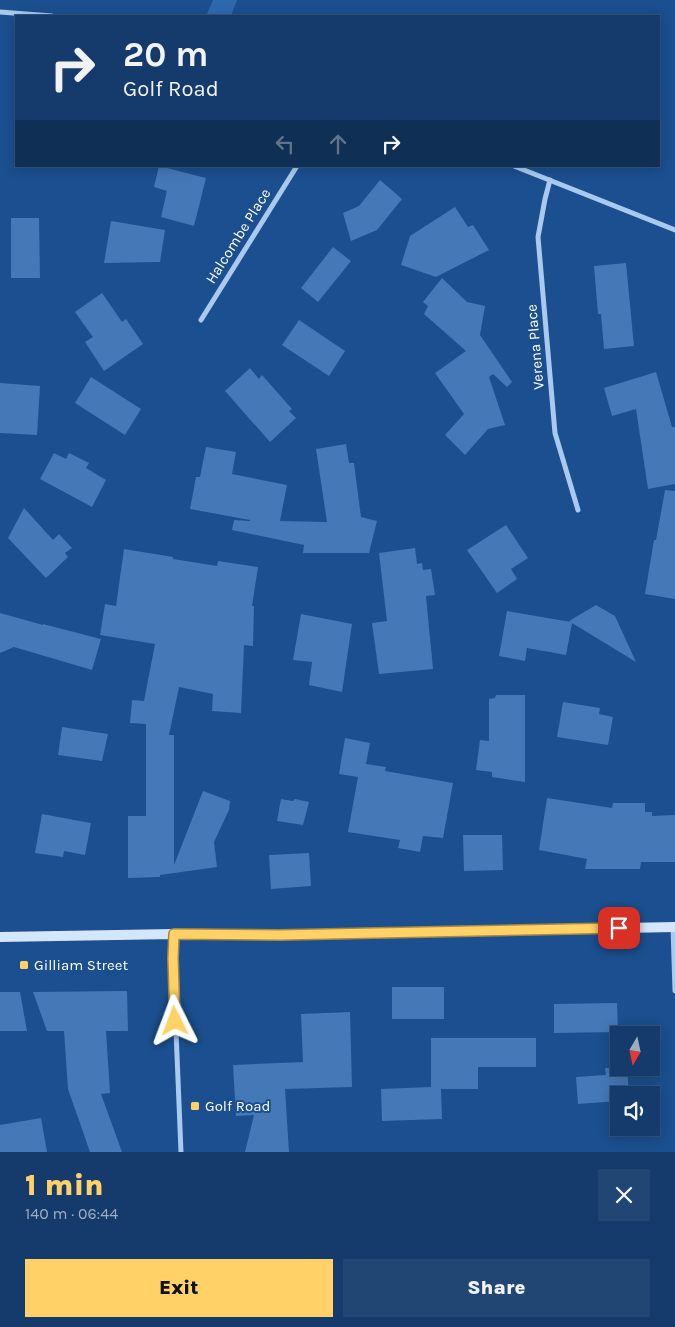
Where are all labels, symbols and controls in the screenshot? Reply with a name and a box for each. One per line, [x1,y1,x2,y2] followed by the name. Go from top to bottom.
[123,34,208,75] text: 20 m
[40,35,105,100] icon: right
[123,76,219,102] text: Golf Road
[271,130,299,158] icon: left
[324,130,352,158] icon: ahead
[377,130,405,158] icon: right
[202,185,274,287] street label: Halcombe Place
[522,303,548,391] street label: Verena Place
[598,907,640,949] pin
[605,914,633,942] icon: arrive
[34,956,128,974] place label: Gilliam Street
[18,959,30,971] marker: Gilliam Street
[148,994,200,1046] position arrow
[610,1026,660,1076] north arrow
[610,1026,660,1136] map controls
[610,1086,660,1136] button: sound
[205,1097,270,1115] place label: Golf Road
[189,1100,201,1112] marker: Golf Road
[25,1167,104,1203] text: 1 min
[598,1169,650,1221] button: close
[25,1204,118,1223] text: 140 m · 06:44
[25,1259,333,1317] button: Exit
[343,1259,650,1317] button: Share

